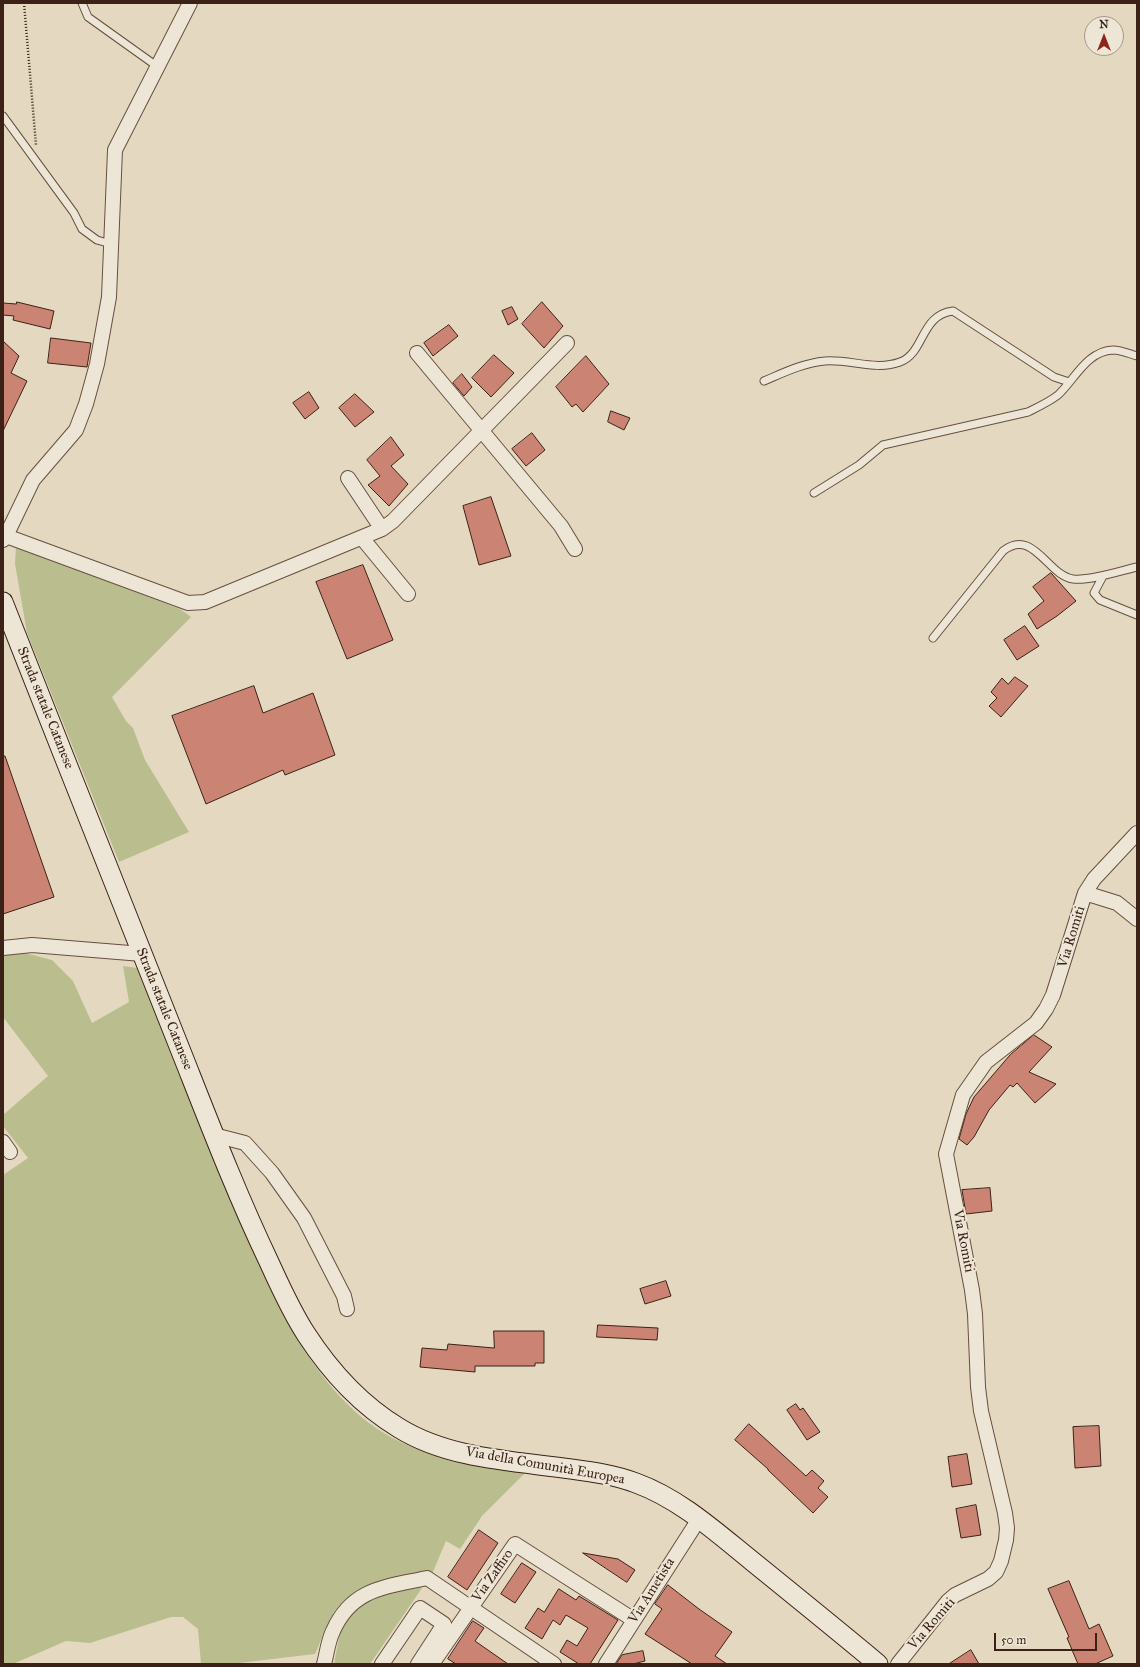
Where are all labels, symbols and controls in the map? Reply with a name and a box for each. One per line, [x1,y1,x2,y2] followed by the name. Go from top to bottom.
[1084,16,1124,56] north arrow
[1099,18,1109,31] text: N
[13,644,77,772] street label: Strada statale Catanese
[1055,904,1089,970] street label: Via Romiti
[132,945,196,1073] street label: Strada statale Catanese
[949,1208,977,1274] street label: Via Romiti
[464,1444,626,1488] street label: Via della Comunità Europea
[469,1546,517,1606] street label: Via Zaffiro
[625,1555,679,1627] street label: Via Ametista
[905,1594,959,1654] street label: Via Romiti
[996,1625,1099,1651] scale bar
[1001,1633,1026,1647] text: 50 m

